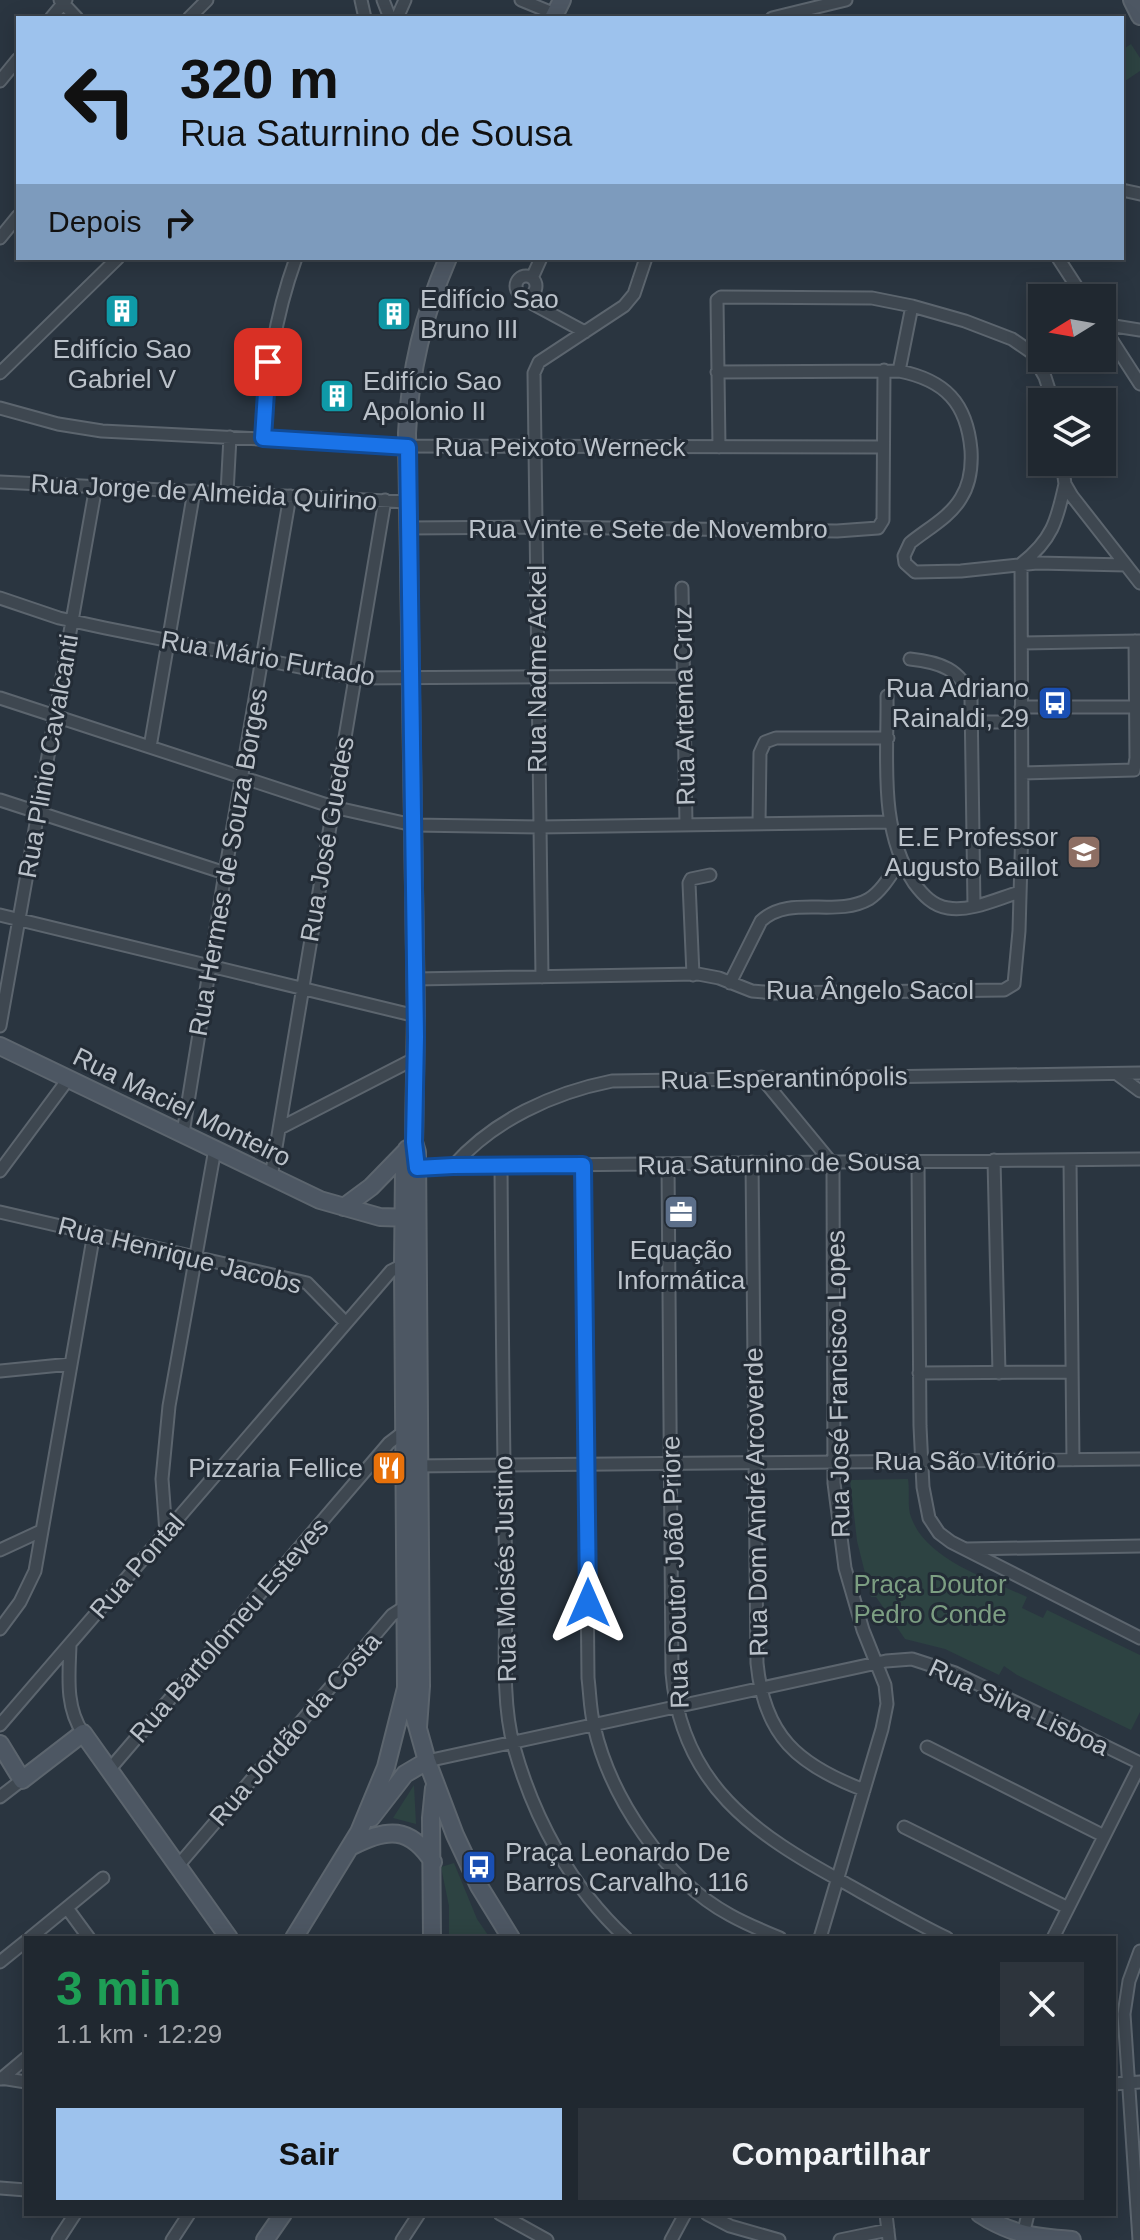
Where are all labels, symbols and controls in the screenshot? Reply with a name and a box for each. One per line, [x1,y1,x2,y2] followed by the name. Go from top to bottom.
[180,47,339,110] text: 320 m
[48,48,152,152] icon: left
[180,113,572,154] text: Rua Saturnino de Sousa
[157,200,201,244] icon: right
[48,205,141,238] text: Depois
[420,284,559,344] place label: Edifício Sao Bruno III
[1028,284,1116,372] north arrow
[1028,284,1116,476] map controls
[103,292,141,330] building icon: Edifício Sao Gabriel V
[375,295,413,333] building icon: Edifício Sao Bruno III
[234,328,302,396] pin
[53,334,191,394] place label: Edifício Sao Gabriel V
[246,340,290,384] icon: arrive
[363,366,502,426] place label: Edifício Sao Apolonio II
[318,377,356,415] building icon: Edifício Sao Apolonio II
[1028,388,1116,476] button: layers
[435,432,686,462] street label: Rua Peixoto Werneck
[30,468,378,516] street label: Rua Jorge de Almeida Quirino
[468,514,828,544] street label: Rua Vinte e Sete de Novembro
[522,565,552,773] street label: Rua Nadme Ackel
[667,606,701,806] street label: Rua Artema Cruz
[159,624,377,692] street label: Rua Mário Furtado
[12,632,84,880] street label: Rua Plinio Cavalcanti
[886,673,1029,733] place label: Rua Adriano Rainaldi, 29
[1036,684,1074,722] bus stop icon: Rua Adriano Rainaldi, 29
[183,686,273,1038] street label: Rua Hermes de Souza Borges
[294,734,360,944] street label: Rua José Guedes
[885,822,1059,882] place label: E.E Professor Augusto Baillot
[1065,833,1103,871] school or university icon: E.E Professor Augusto Baillot
[766,975,974,1005] street label: Rua Ângelo Sacol
[68,1041,296,1173] street label: Rua Maciel Monteiro
[660,1061,908,1095] street label: Rua Esperantinópolis
[637,1146,921,1180] street label: Rua Saturnino de Sousa
[662,1193,700,1231] office icon: Equação Informática
[55,1210,305,1300] street label: Rua Henrique Jacobs
[820,1230,856,1538] street label: Rua José Francisco Lopes
[617,1235,746,1295] place label: Equação Informática
[738,1347,774,1657] street label: Rua Dom André Arcoverde
[655,1435,695,1709] street label: Rua Doutor João Priore
[874,1446,1056,1476] street label: Rua São Vitório
[370,1449,408,1487] restaurant icon: Pizzaria Fellice
[188,1453,363,1483] place label: Pizzaria Fellice
[488,1455,522,1683] street label: Rua Moisés Justino
[83,1508,191,1624] street label: Rua Pontal
[123,1512,335,1748] street label: Rua Bartolomeu Esteves
[546,1561,630,1645] position arrow
[853,1569,1007,1629] park label: Praça Doutor Pedro Conde
[203,1626,387,1832] street label: Rua Jordão da Costa
[924,1652,1114,1762] street label: Rua Silva Lisboa
[505,1837,749,1897] place label: Praça Leonardo De Barros Carvalho, 116
[460,1848,498,1886] bus stop icon: Praça Leonardo De Barros Carvalho, 116
[56,1962,181,2015] text: 3 min
[1000,1962,1084,2046] button: close
[56,2019,222,2049] text: 1.1 km · 12:29
[56,2108,562,2200] button: Sair
[578,2108,1084,2200] button: Compartilhar

